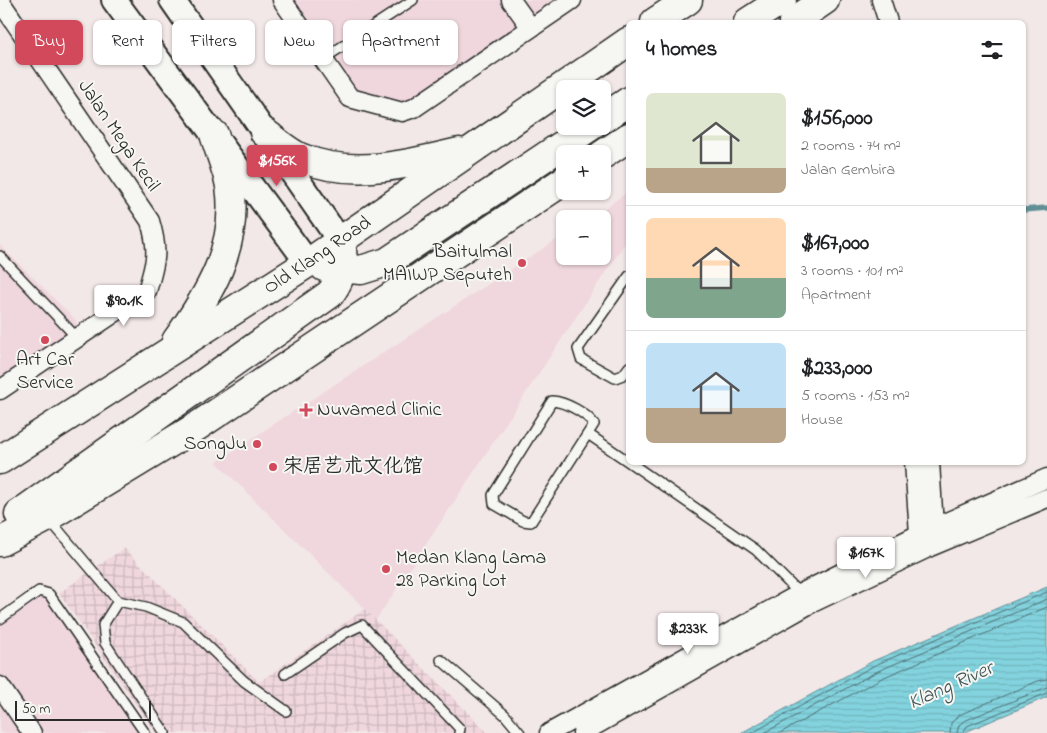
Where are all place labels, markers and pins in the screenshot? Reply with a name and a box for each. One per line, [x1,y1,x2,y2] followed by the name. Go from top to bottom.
[242,144,312,187] pin: $156K
[383,238,512,290] place label: Baitulmal MAIWP Seputeh
[516,257,528,269] marker: Baitulmal MAIWP Seputeh
[83,284,165,327] pin: $90.1K
[39,334,51,346] marker: Art Car Service
[16,346,75,398] place label: Art Car Service
[317,396,442,425] place label: Nuvamed Clinic
[299,403,313,417] marker: Nuvamed Clinic
[184,430,247,460] place label: SongJu
[251,438,263,450] marker: SongJu
[283,453,423,482] place label: 宋居艺术文化馆
[267,461,279,473] marker: 宋居艺术文化馆
[831,536,901,579] pin: $167K
[396,544,546,597] place label: Medan Klang Lama 28 Parking Lot
[380,563,392,575] marker: Medan Klang Lama 28 Parking Lot
[653,612,723,655] pin: $233K

